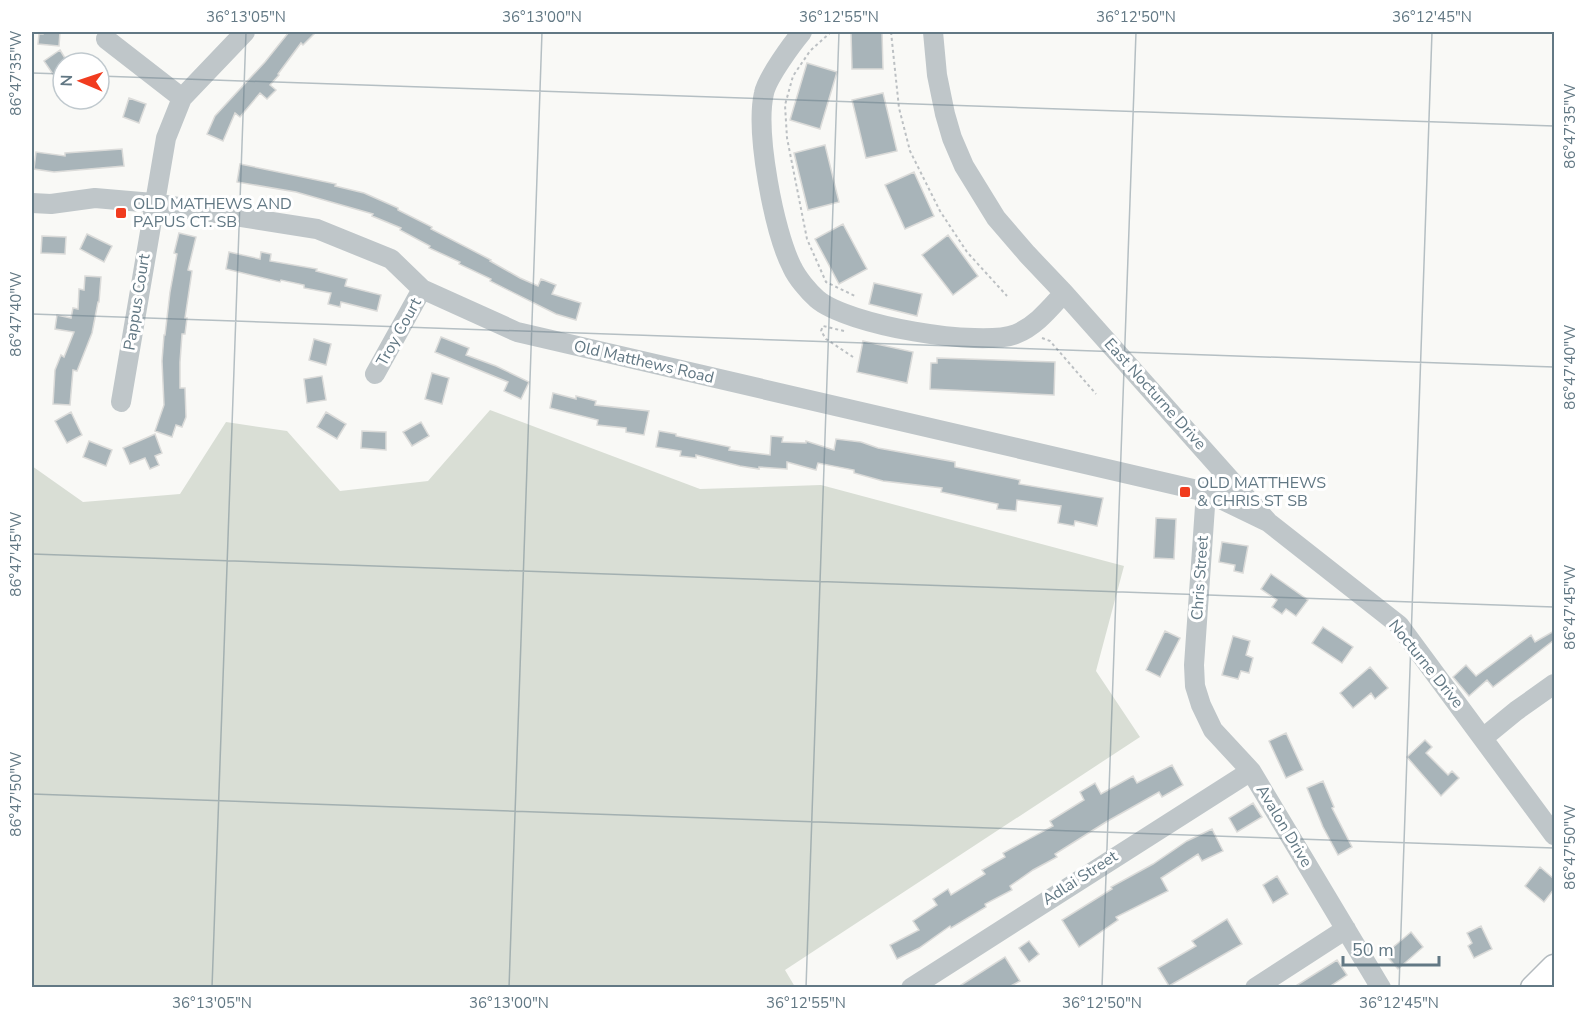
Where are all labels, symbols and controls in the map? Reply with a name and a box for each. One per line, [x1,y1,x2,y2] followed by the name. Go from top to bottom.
[206,7,286,27] text: 36°13'05"N
[502,7,582,27] text: 36°13'00"N
[799,7,879,27] text: 36°12'55"N
[1096,7,1176,27] text: 36°12'50"N
[1392,7,1472,27] text: 36°12'45"N
[6,30,26,116] text: 86°47'35"W
[51,51,111,111] north arrow
[56,74,78,87] text: N
[1560,83,1580,169] text: 86°47'35"W
[133,193,292,233] place label: OLD MATHEWS AND PAPUS CT. SB
[114,206,128,220] marker: OLD MATHEWS AND PAPUS CT. SB
[119,252,156,352] street label: Pappus Court
[6,271,26,357] text: 86°47'40"W
[371,294,427,370] street label: Troy Court
[1560,324,1580,410] text: 86°47'40"W
[1099,333,1211,455] street label: East Nocturne Drive
[572,335,716,389] street label: Old Matthews Road
[1197,472,1326,512] place label: OLD MATTHEWS & CHRIS ST SB
[1178,485,1192,499] marker: OLD MATTHEWS & CHRIS ST SB
[6,511,26,597] text: 86°47'45"W
[1186,535,1214,621] street label: Chris Street
[1560,564,1580,650] text: 86°47'45"W
[1383,615,1469,713] street label: Nocturne Drive
[6,751,26,837] text: 86°47'50"W
[1251,781,1317,871] street label: Avalon Drive
[1560,804,1580,890] text: 86°47'50"W
[1038,845,1122,911] street label: Adlai Street
[1343,929,1439,967] scale bar
[1352,938,1394,962] text: 50 m
[172,993,252,1013] text: 36°13'05"N
[469,993,549,1013] text: 36°13'00"N
[766,993,846,1013] text: 36°12'55"N
[1062,993,1142,1013] text: 36°12'50"N
[1359,993,1439,1013] text: 36°12'45"N

